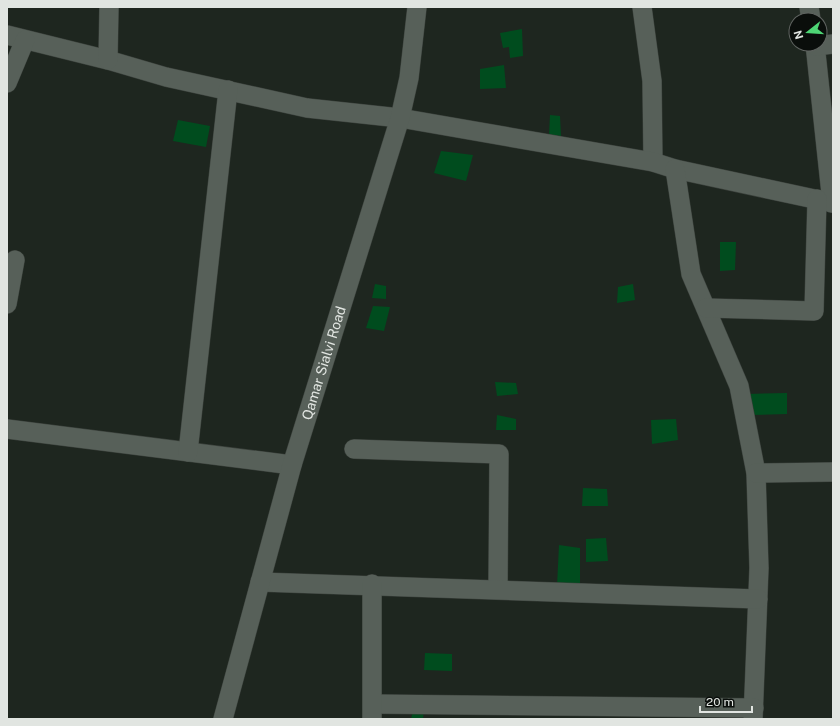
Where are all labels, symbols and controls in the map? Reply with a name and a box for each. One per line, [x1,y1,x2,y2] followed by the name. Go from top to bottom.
[788,12,828,52] north arrow
[791,29,805,41] text: N
[298,304,349,422] street label: Qamar Sialvi Road
[700,688,752,714] scale bar
[706,695,734,709] text: 20 m

